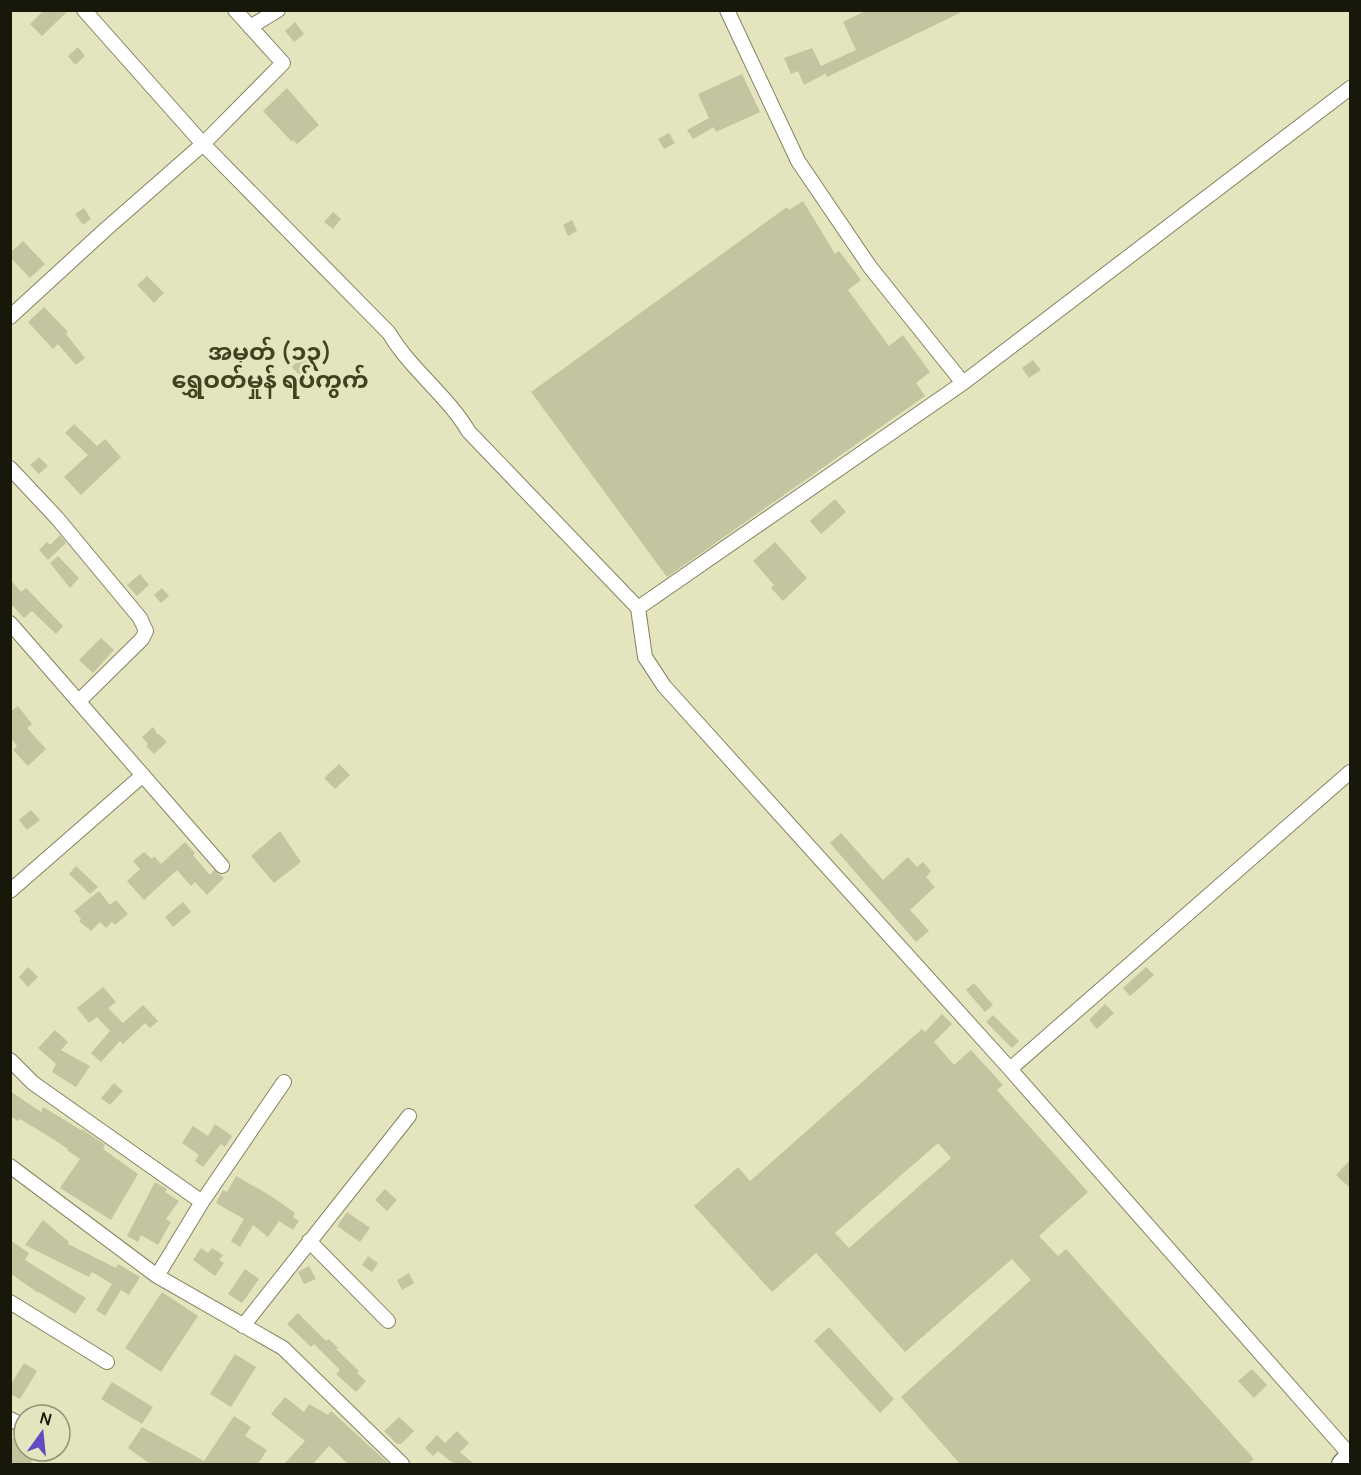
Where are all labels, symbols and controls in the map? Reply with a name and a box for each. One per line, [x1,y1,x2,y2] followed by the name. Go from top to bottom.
[171,334,369,399] district label: အမှတ် (၁၃) ရွှေဝတ်မှုန် ရပ်ကွက်
[12,1403,72,1463] north arrow
[37,1406,54,1431] text: N

